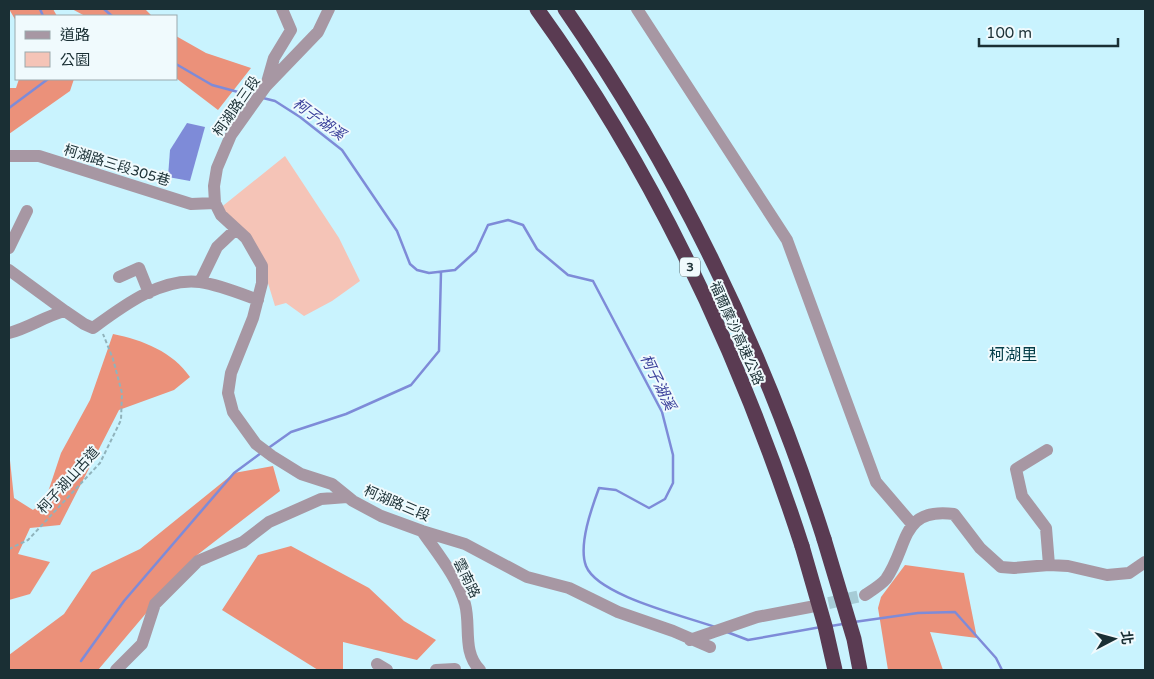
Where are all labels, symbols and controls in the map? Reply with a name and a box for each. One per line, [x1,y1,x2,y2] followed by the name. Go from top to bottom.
[15,15,178,80] legend
[979,15,1118,47] scale bar
[986,24,1032,42] text: 100 m
[60,26,90,44] text: 道路
[60,51,90,69] text: 公園
[209,73,263,140] street label: 柯湖路三段
[289,94,350,145] water label: 柯子湖溪
[62,141,172,190] street label: 柯湖路三段305巷
[680,258,700,276] road number: 3
[706,279,767,388] street label: 福爾摩沙高速公路
[989,345,1037,365] district label: 柯湖里
[637,351,680,415] water label: 柯子湖溪
[34,443,103,517] street label: 柯子湖山古道
[361,482,432,525] street label: 柯湖路三段
[450,556,483,601] street label: 雲南路
[1089,614,1139,664] north arrow
[1117,630,1136,646] text: 北

